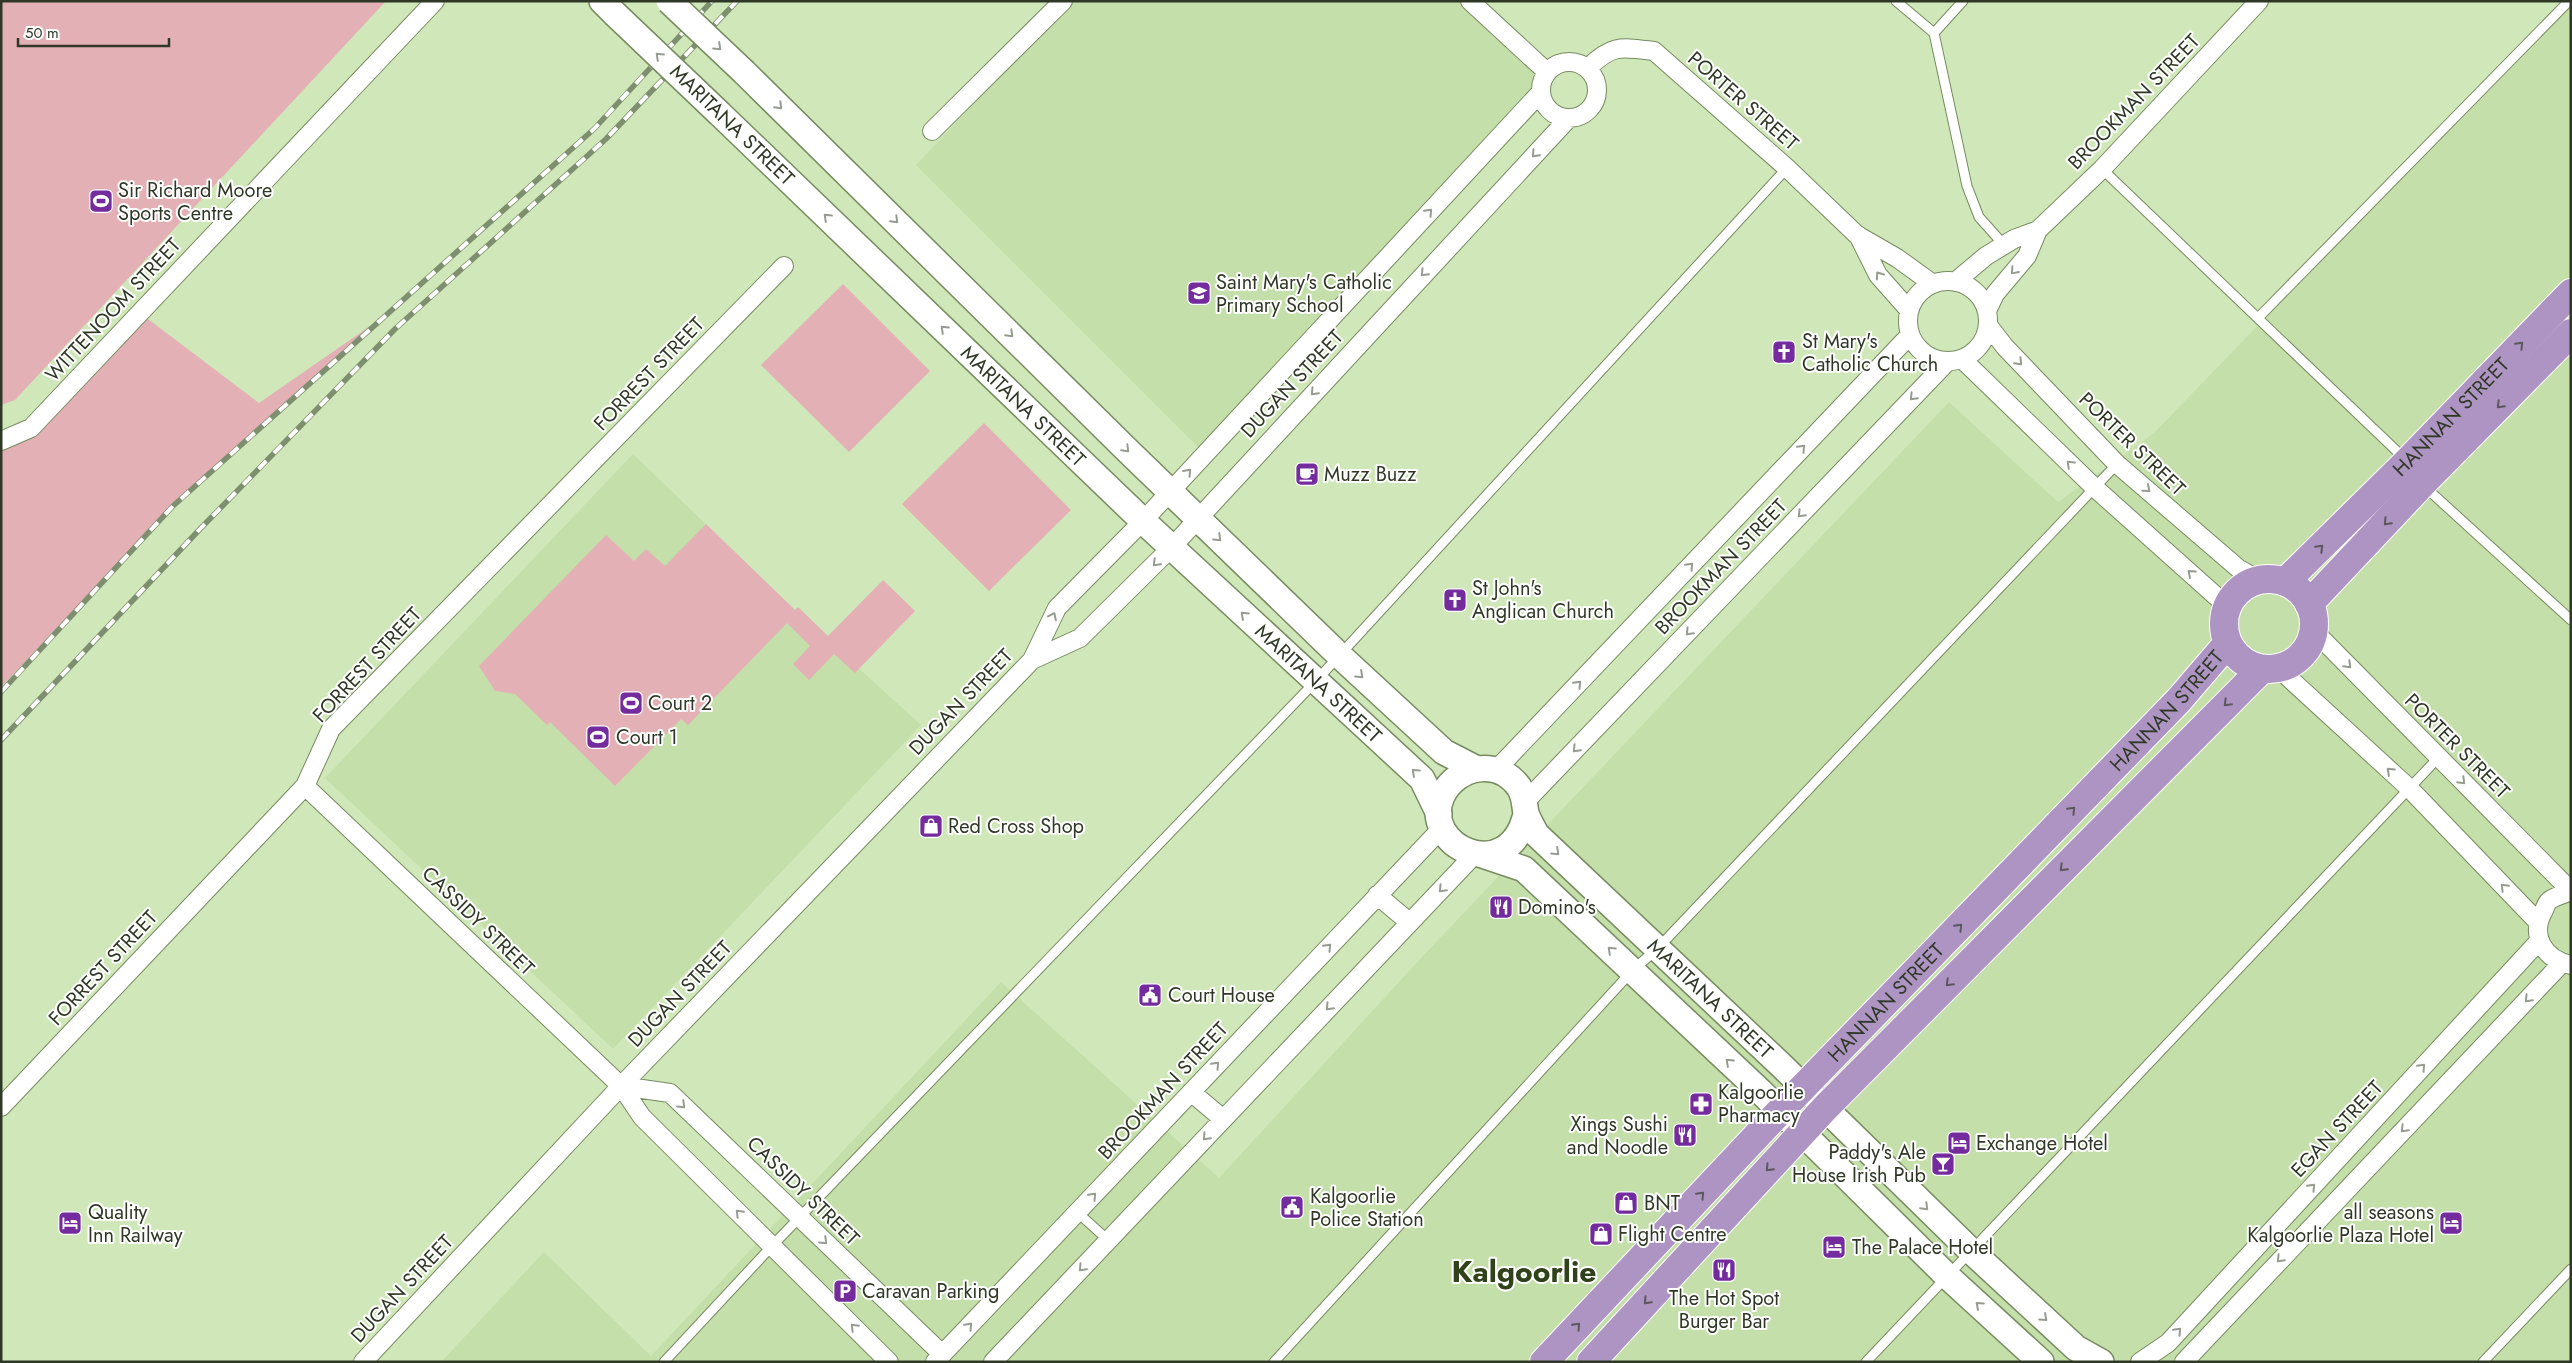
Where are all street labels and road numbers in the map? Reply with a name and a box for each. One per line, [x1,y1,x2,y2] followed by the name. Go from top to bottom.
[2061,27,2207,176] street label: BROOKMAN STREET
[1681,45,1805,158] street label: PORTER STREET
[663,58,801,193] street label: MARITANA STREET
[39,231,188,388] street label: WITTENOOM STREET
[587,310,711,437] street label: FORREST STREET
[1234,323,1350,445] street label: DUGAN STREET
[954,339,1093,474] street label: MARITANA STREET
[2386,350,2516,483] street label: HANNAN STREET
[2072,386,2192,503] street label: PORTER STREET
[1648,492,1794,641] street label: BROOKMAN STREET
[306,600,429,729] street label: FORREST STREET
[1249,617,1389,750] street label: MARITANA STREET
[902,642,1020,762] street label: DUGAN STREET
[2103,643,2231,778] street label: HANNAN STREET
[2398,687,2517,806] street label: PORTER STREET
[415,860,541,983] street label: CASSIDY STREET
[42,903,165,1032] street label: FORREST STREET
[1641,932,1780,1066] street label: MARITANA STREET
[621,934,739,1054] street label: DUGAN STREET
[1821,936,1951,1068] street label: HANNAN STREET
[1091,1015,1235,1166] street label: BROOKMAN STREET
[2284,1073,2390,1184] street label: EGAN STREET
[740,1130,866,1253] street label: CASSIDY STREET
[344,1228,460,1350] street label: DUGAN STREET

